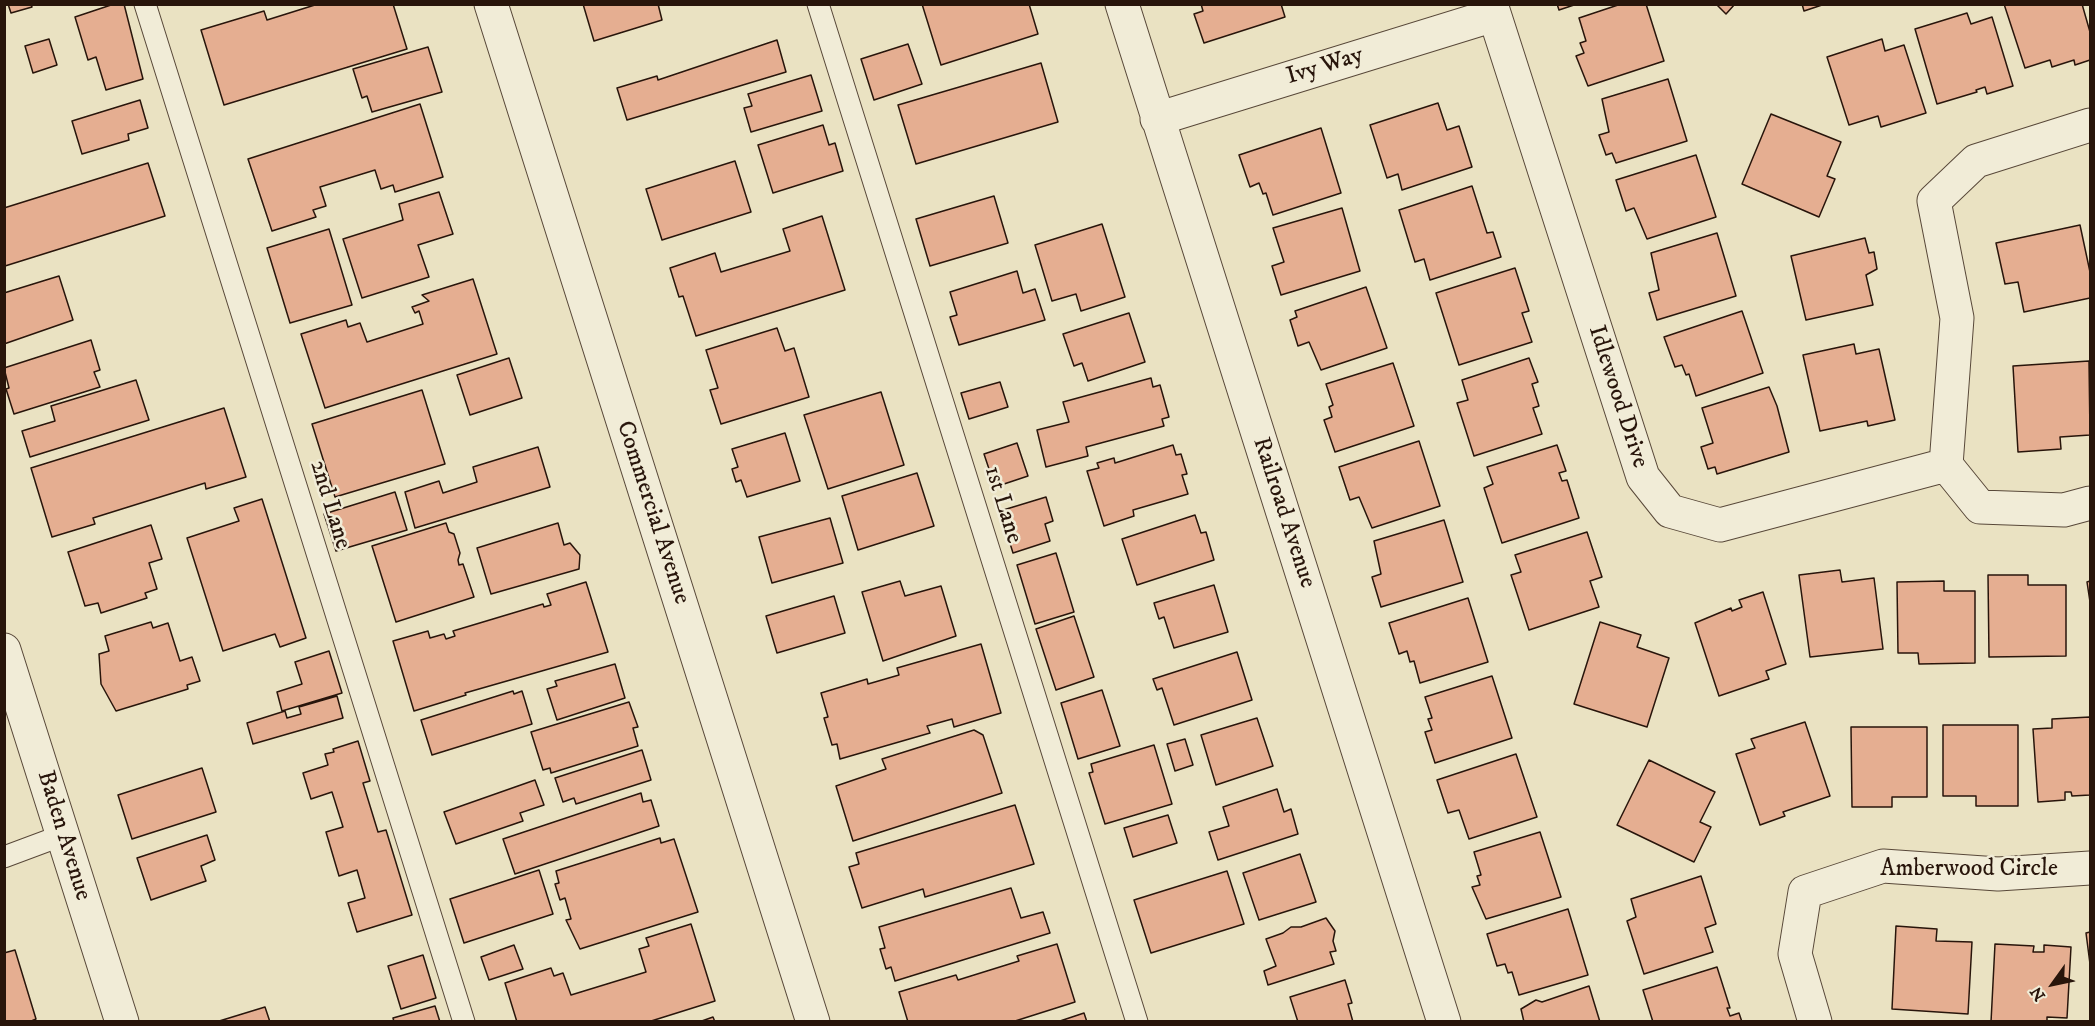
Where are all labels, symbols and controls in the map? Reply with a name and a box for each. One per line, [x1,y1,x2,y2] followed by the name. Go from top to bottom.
[1283,42,1367,92] street label: Ivy Way
[1580,322,1654,472] street label: Idlewood Drive
[609,418,695,608] street label: Commercial Avenue
[1245,434,1321,592] street label: Railroad Avenue
[302,457,356,553] street label: 2nd Lane
[977,463,1027,547] street label: 1st Lane
[30,768,96,904] street label: Baden Avenue
[1880,856,2058,884] street label: Amberwood Circle
[2023,954,2083,1014] north arrow
[2026,983,2050,1005] text: N

